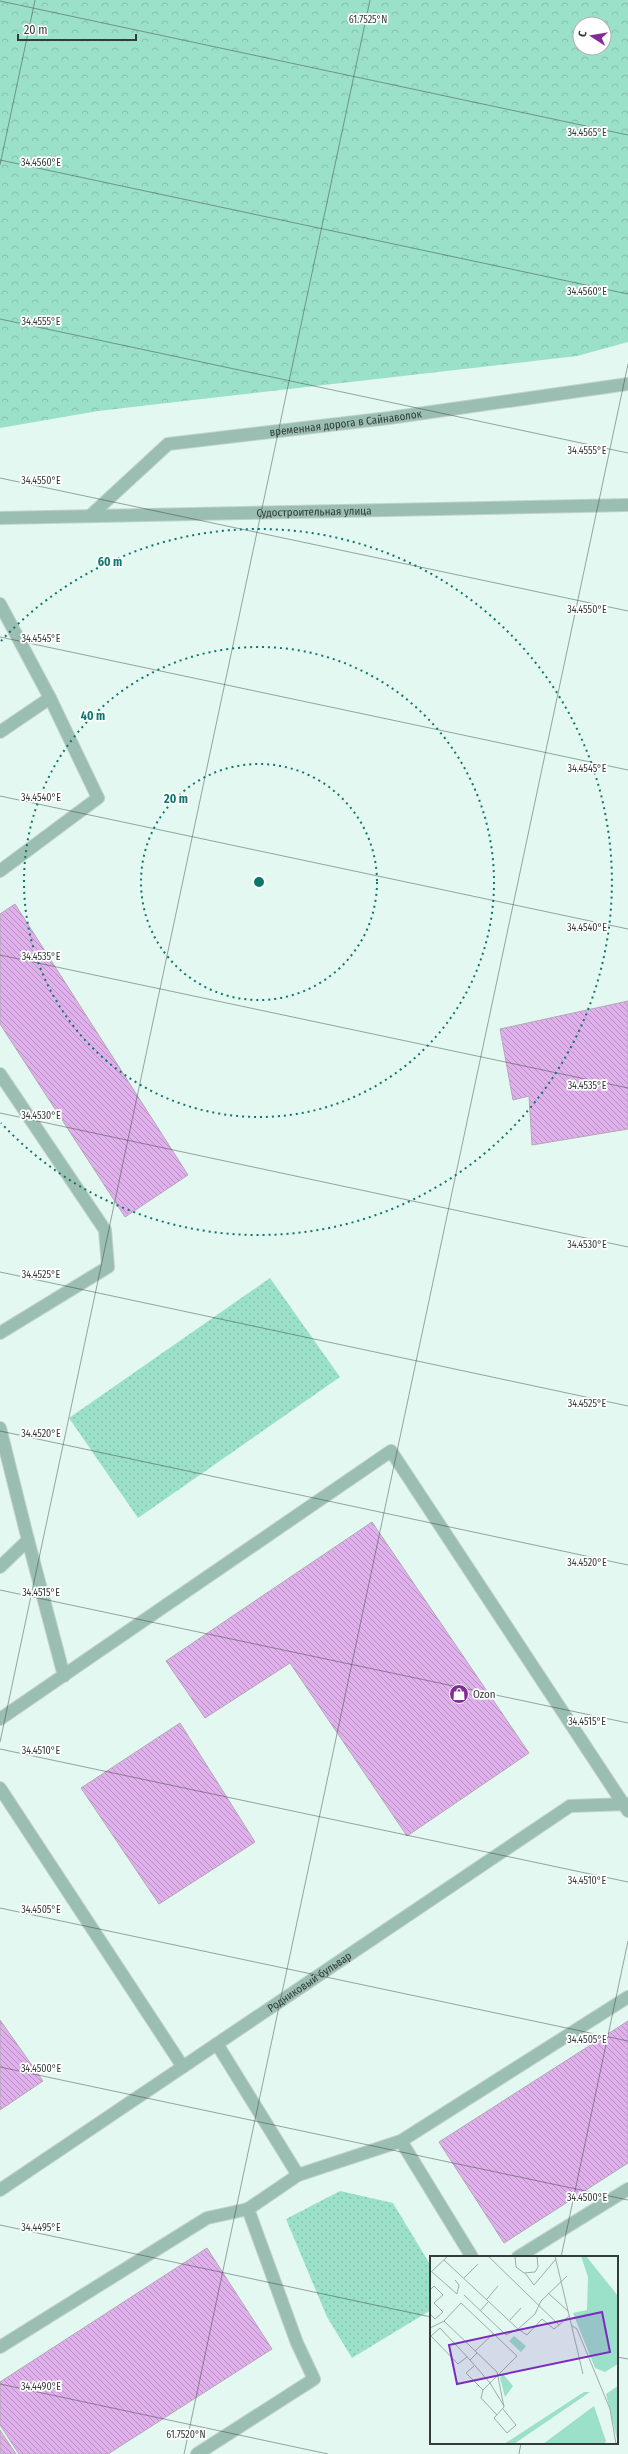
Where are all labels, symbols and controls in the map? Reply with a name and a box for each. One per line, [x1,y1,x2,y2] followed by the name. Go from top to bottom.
[349,14,387,26] text: 61.7525°N
[18,16,136,42] scale bar
[572,16,612,56] north arrow
[24,23,48,37] text: 20 m
[576,30,590,38] text: С
[567,127,607,139] text: 34.4565°E
[21,157,61,169] text: 34.4560°E
[567,286,607,298] text: 34.4560°E
[22,316,61,328] text: 34.4555°E
[269,407,423,438] street label: временная дорога в Сайнаволок
[568,445,607,457] text: 34.4555°E
[21,475,61,487] text: 34.4550°E
[256,504,372,519] street label: Судостроительная улица
[98,555,122,569] text: 60 m
[567,604,607,616] text: 34.4550°E
[21,633,61,645] text: 34.4545°E
[81,709,105,723] text: 40 m
[567,763,607,775] text: 34.4545°E
[21,792,61,804] text: 34.4540°E
[163,792,188,806] text: 20 m
[252,875,266,889] centre of rings
[567,922,607,934] text: 34.4540°E
[22,951,61,963] text: 34.4535°E
[568,1080,607,1092] text: 34.4535°E
[21,1110,61,1122] text: 34.4530°E
[567,1239,607,1251] text: 34.4530°E
[22,1269,61,1281] text: 34.4525°E
[568,1398,607,1410] text: 34.4525°E
[21,1428,61,1440] text: 34.4520°E
[567,1557,607,1569] text: 34.4520°E
[22,1587,60,1599] text: 34.4515°E
[448,1683,470,1705] shop icon: Ozon
[473,1688,496,1701] place label: Ozon
[568,1716,606,1728] text: 34.4515°E
[22,1745,61,1757] text: 34.4510°E
[568,1875,607,1887] text: 34.4510°E
[21,1904,61,1916] text: 34.4505°E
[265,1949,354,2015] street label: Родниковый бульвар
[567,2034,607,2046] text: 34.4505°E
[21,2063,61,2075] text: 34.4500°E
[567,2192,607,2204] text: 34.4500°E
[21,2222,61,2234] text: 34.4495°E
[430,2256,618,2444] inset map
[21,2381,61,2393] text: 34.4490°E
[166,2429,206,2441] text: 61.7520°N

